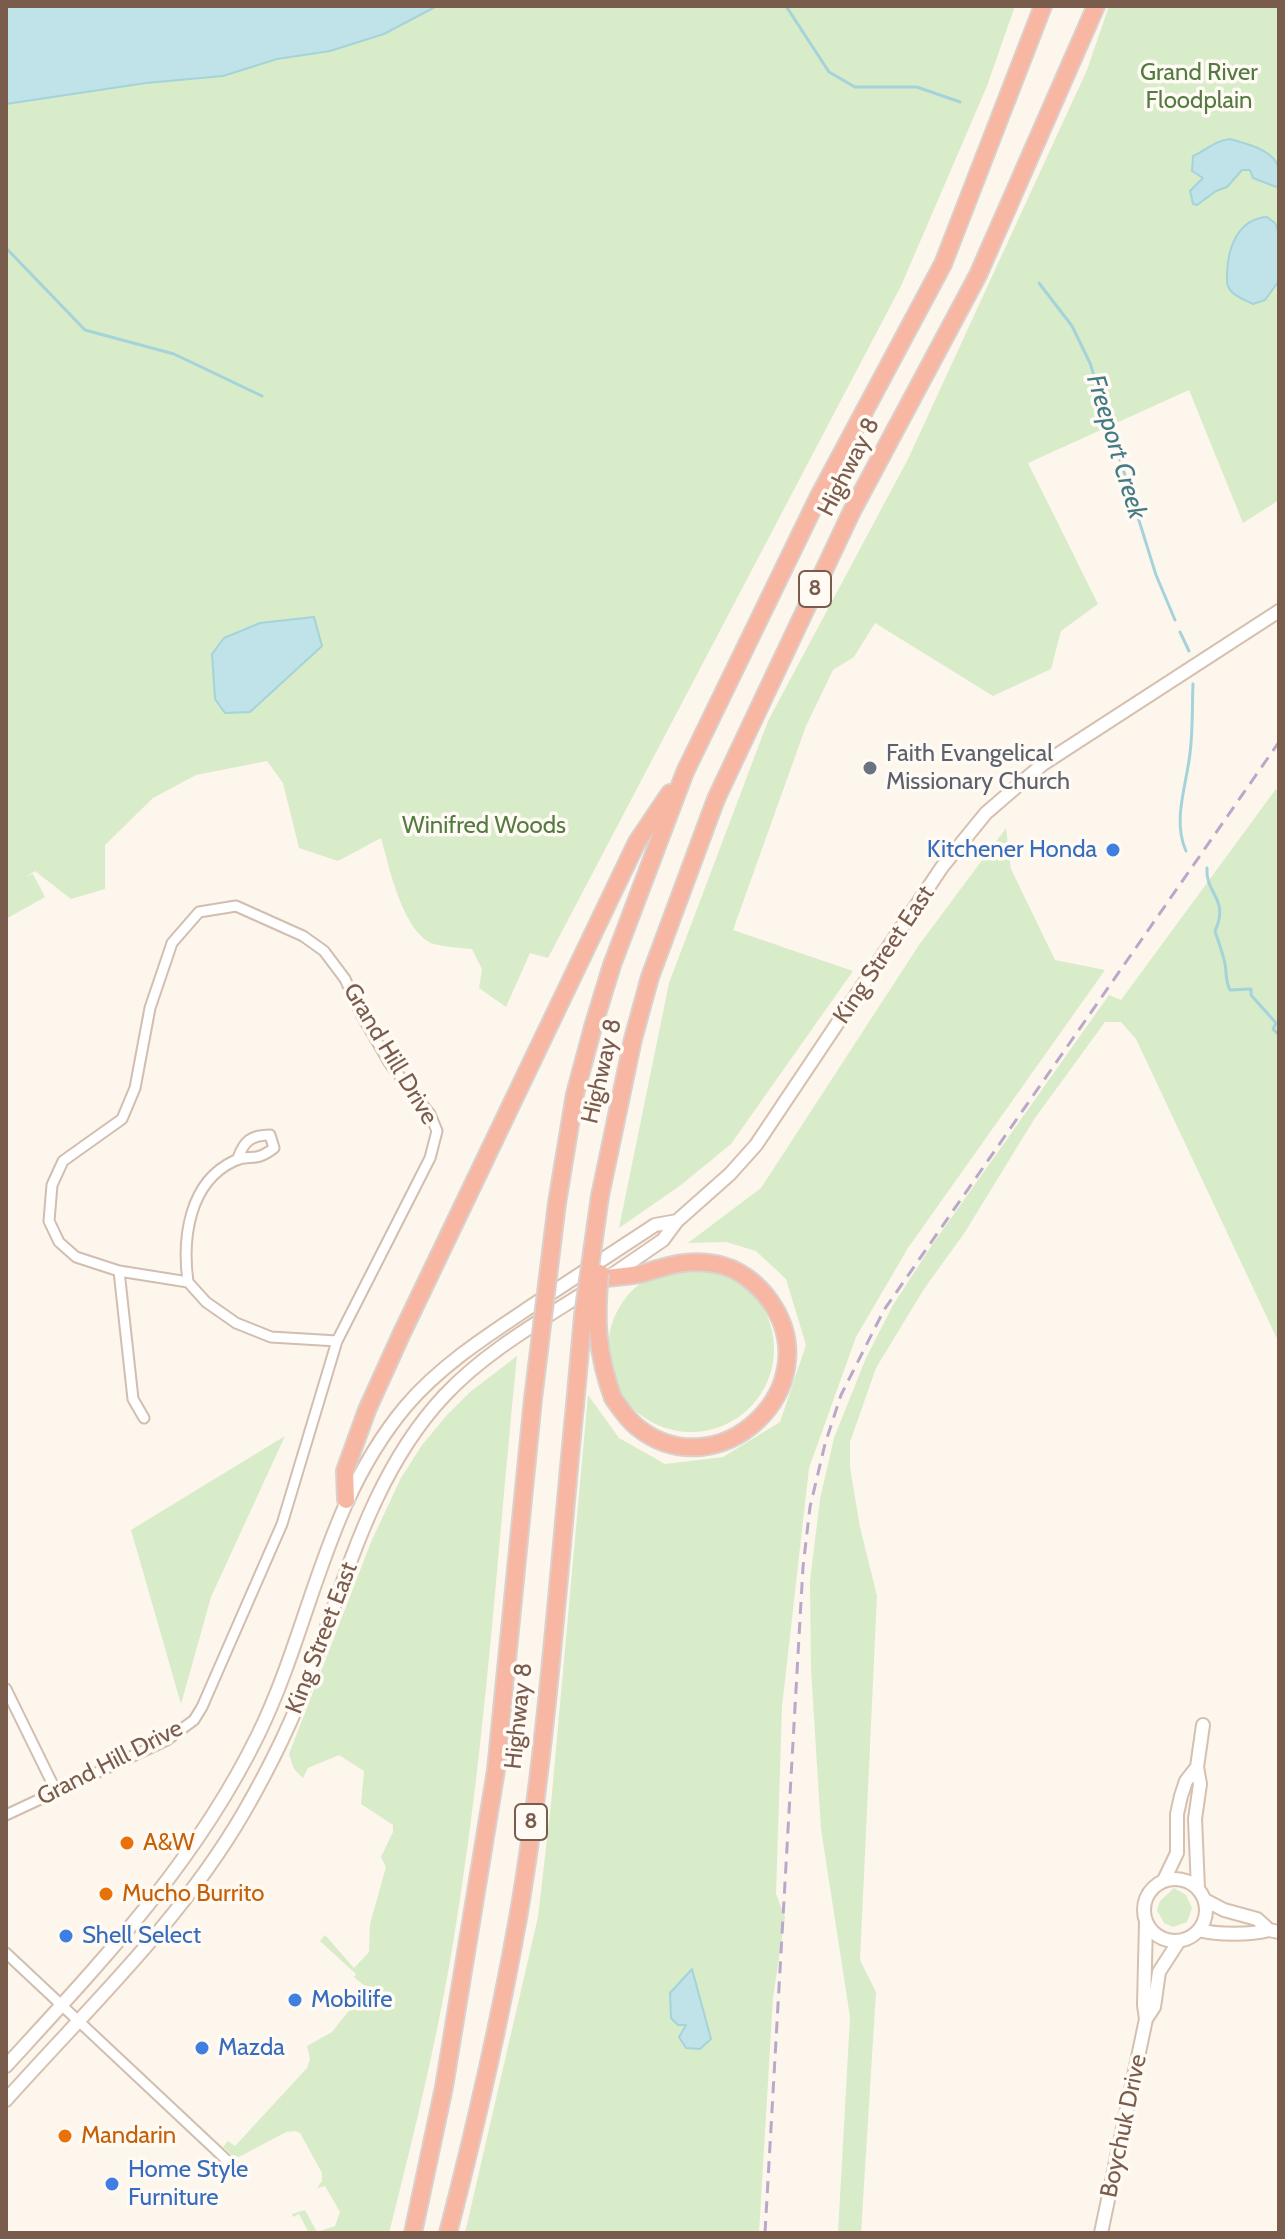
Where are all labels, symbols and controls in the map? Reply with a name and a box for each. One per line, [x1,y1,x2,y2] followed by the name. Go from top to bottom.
[1140,59,1258,115] park label: Grand River Floodplain
[1079,371,1153,523] water label: Freeport Creek
[812,413,886,521] street label: Highway 8
[799,571,831,607] road number: 8
[886,740,1070,796] place label: Faith Evangelical Missionary Church
[861,759,879,777] marker: Faith Evangelical Missionary Church
[402,812,566,840] park label: Winifred Woods
[927,836,1097,864] place label: Kitchener Honda
[1104,841,1122,859] marker: Kitchener Honda
[827,881,941,1029] street label: King Street East
[337,978,443,1130] street label: Grand Hill Drive
[576,1016,628,1126] street label: Highway 8
[280,1558,364,1718] street label: King Street East
[499,1661,539,1771] street label: Highway 8
[32,1714,188,1812] street label: Grand Hill Drive
[515,1804,547,1840] road number: 8
[143,1829,195,1857] place label: A&W
[118,1834,136,1852] marker: A&W
[122,1880,265,1908] place label: Mucho Burrito
[97,1885,115,1903] marker: Mucho Burrito
[82,1922,201,1950] place label: Shell Select
[57,1927,75,1945] marker: Shell Select
[311,1986,393,2014] place label: Mobilife
[286,1991,304,2009] marker: Mobilife
[218,2034,285,2062] place label: Mazda
[193,2039,211,2057] marker: Mazda
[1095,2052,1153,2200] street label: Boychuk Drive
[81,2122,176,2150] place label: Mandarin
[56,2127,74,2145] marker: Mandarin
[128,2156,248,2212] place label: Home Style Furniture
[103,2175,121,2193] marker: Home Style Furniture

